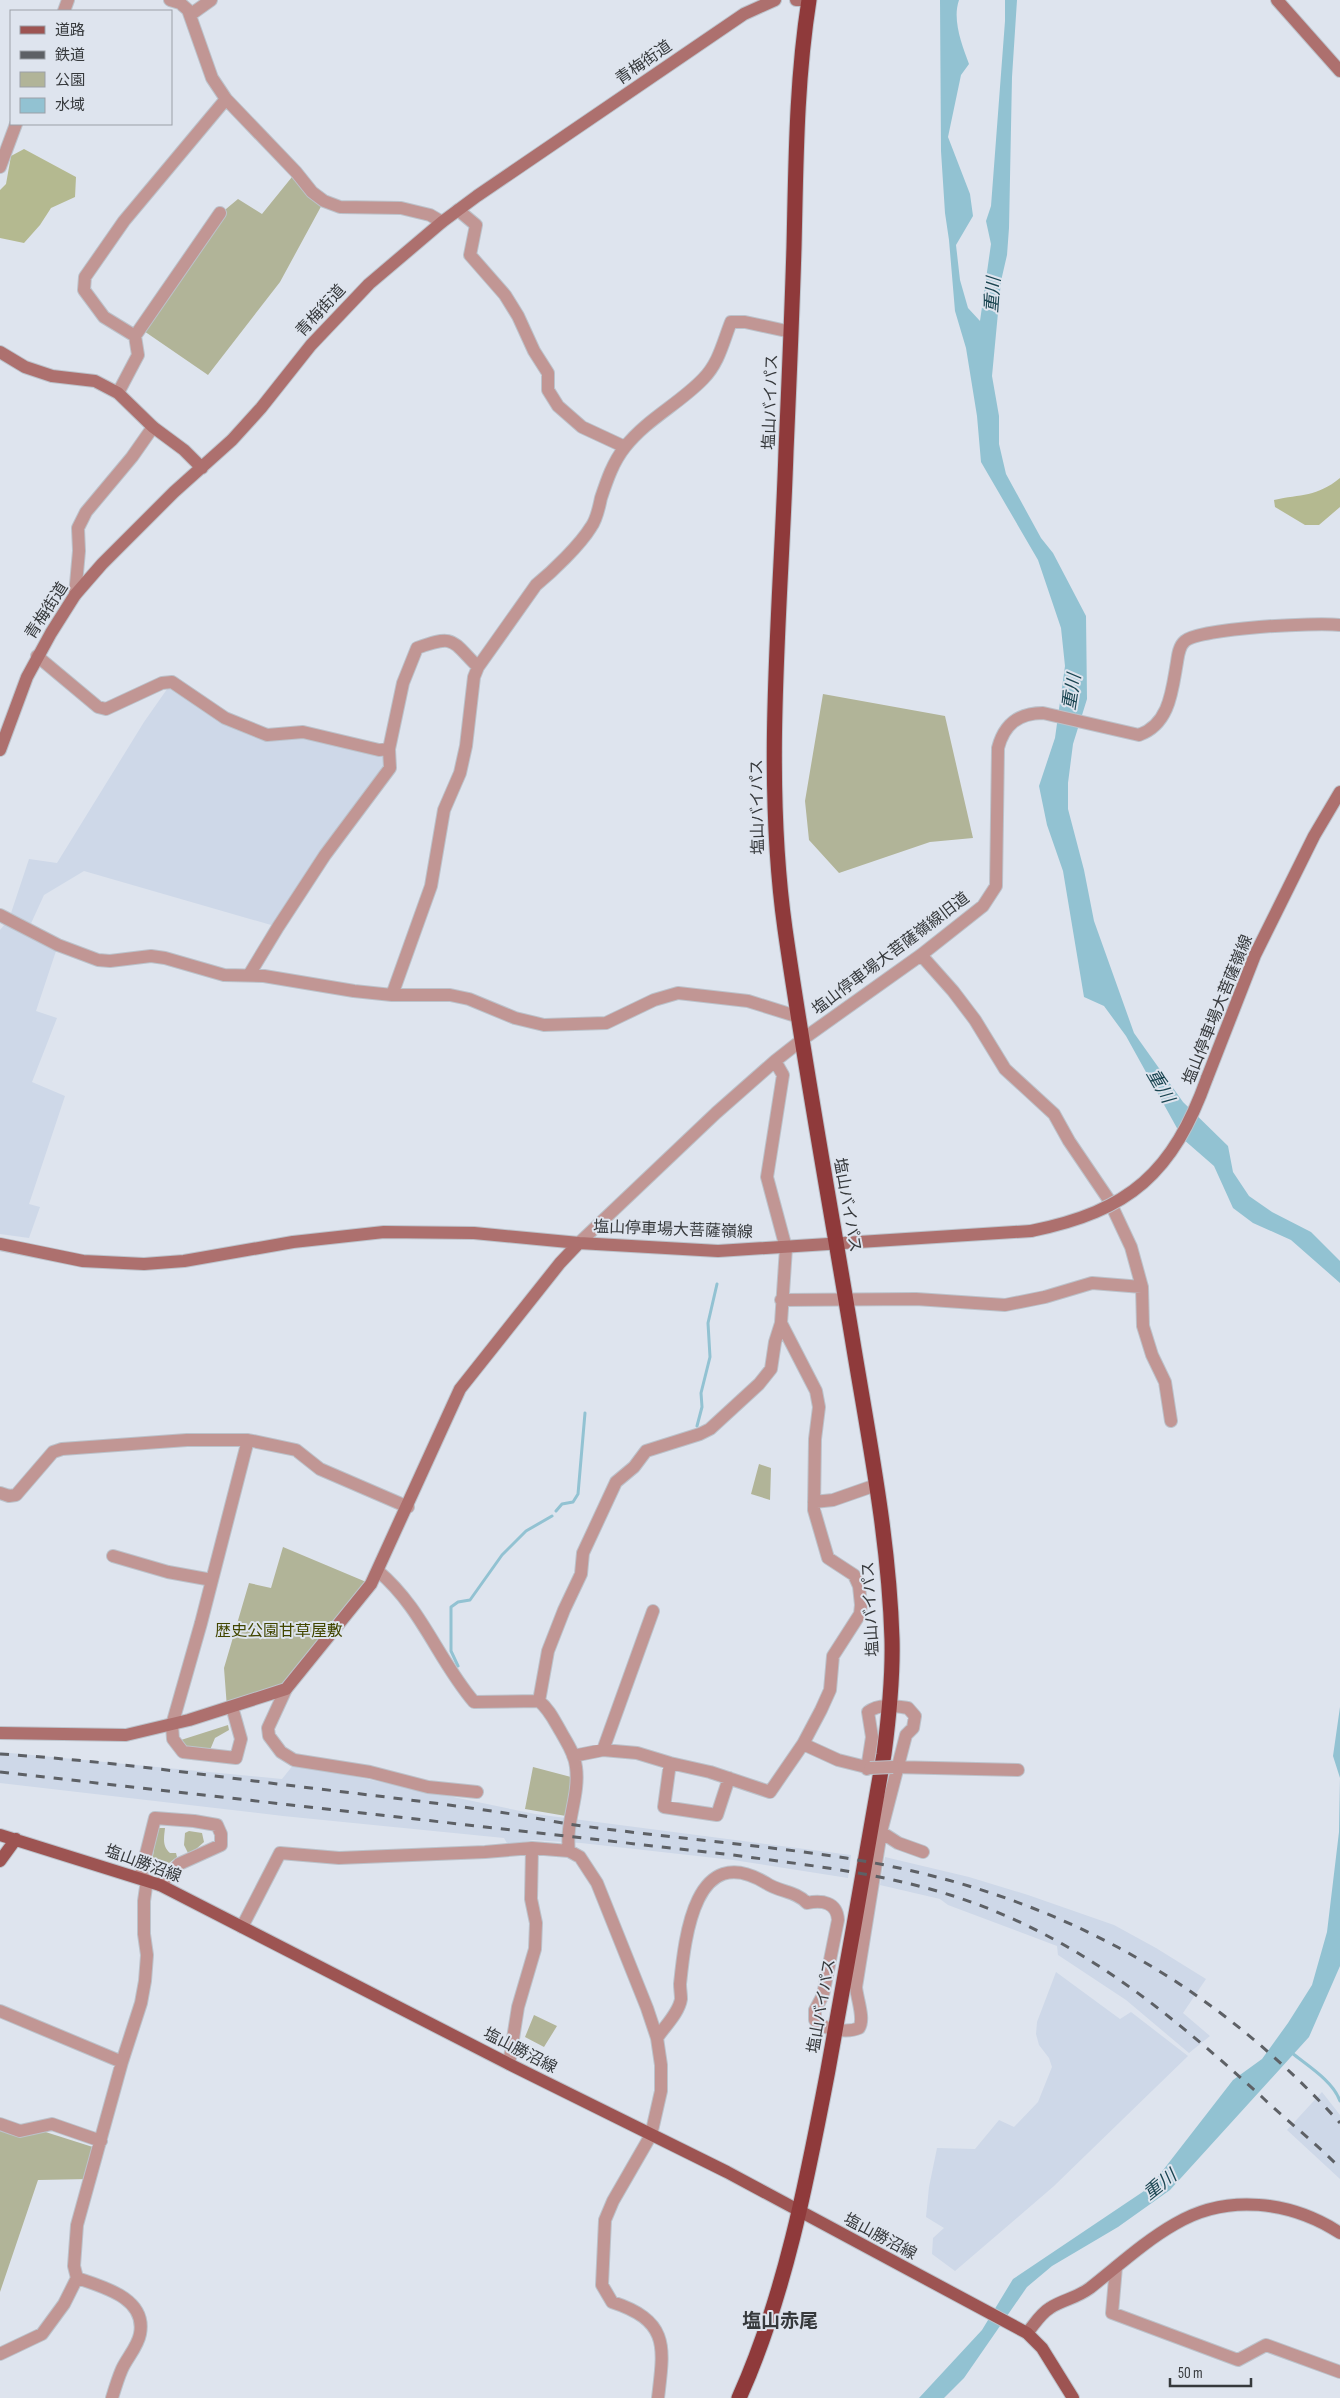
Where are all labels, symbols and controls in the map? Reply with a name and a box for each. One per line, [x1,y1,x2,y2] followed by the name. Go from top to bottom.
[10,10,172,125] legend
[55,21,85,40] text: 道路
[612,37,676,89] street label: 青梅街道
[55,46,85,65] text: 鉄道
[55,71,85,90] text: 公園
[55,96,85,115] text: 水域
[981,274,1005,314] water label: 重川
[292,281,350,341] street label: 青梅街道
[760,354,782,450] street label: 塩山バイパス
[22,579,72,643] street label: 青梅街道
[1059,671,1085,711] water label: 重川
[748,759,768,855] street label: 塩山バイパス
[809,889,973,1019] street label: 塩山停車場大菩薩嶺線旧道
[1179,932,1257,1088] street label: 塩山停車場大菩薩嶺線
[1142,1065,1179,1109] water label: 重川
[829,1156,865,1254] street label: 塩山バイパス
[593,1218,753,1242] street label: 塩山停車場大菩薩嶺線
[859,1561,883,1657] street label: 塩山バイパス
[215,1622,343,1641] park label: 歴史公園甘草屋敷
[102,1841,184,1887] street label: 塩山勝沼線
[804,1957,840,2055] street label: 塩山バイパス
[480,2024,560,2078] street label: 塩山勝沼線
[1139,2164,1182,2204] water label: 重川
[840,2210,920,2264] street label: 塩山勝沼線
[742,2310,818,2333] district label: 塩山赤尾
[1170,2356,1251,2388] scale bar
[1178,2364,1203,2383] text: 50 m

